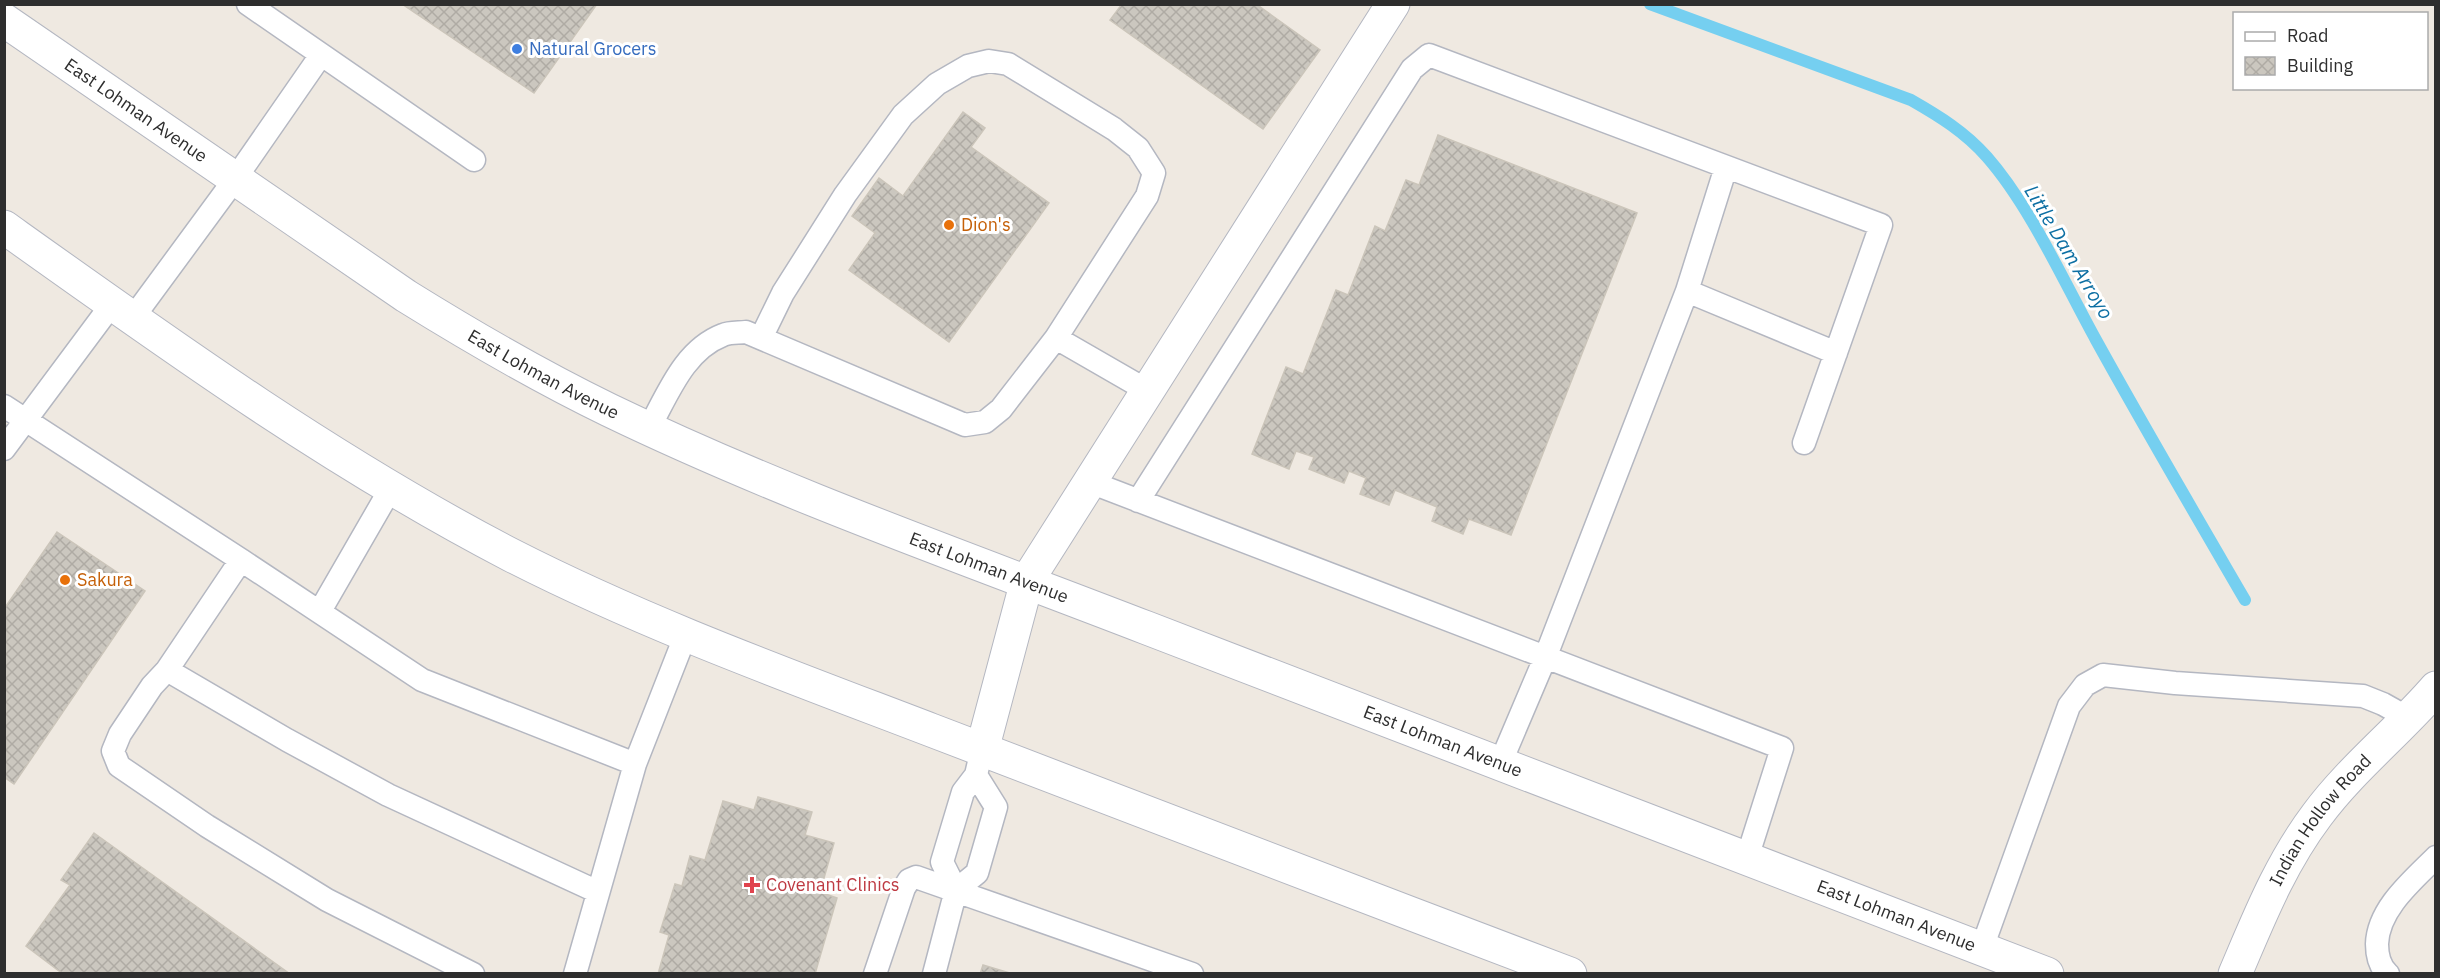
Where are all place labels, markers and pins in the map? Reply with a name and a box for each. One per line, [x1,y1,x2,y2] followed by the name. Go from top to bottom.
[529,37,656,60] place label: Natural Grocers
[510,42,524,56] marker: Natural Grocers
[961,213,1011,236] place label: Dion's
[942,218,956,232] marker: Dion's
[77,568,133,591] place label: Sakura
[58,573,72,587] marker: Sakura
[766,873,899,896] place label: Covenant Clinics
[743,876,761,894] marker: Covenant Clinics

